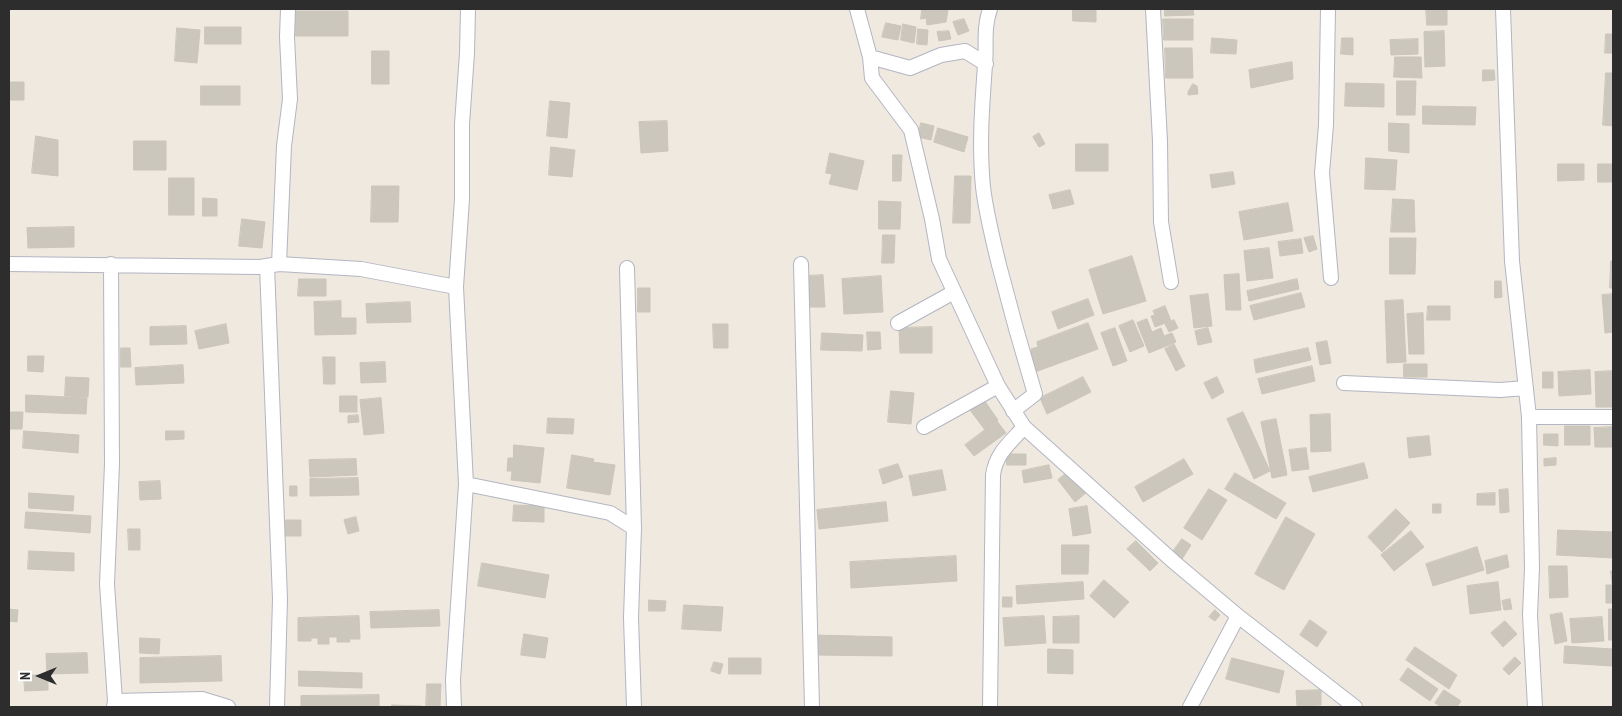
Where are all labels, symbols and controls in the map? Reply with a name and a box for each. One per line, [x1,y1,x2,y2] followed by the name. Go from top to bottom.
[15,651,65,701] north arrow
[16,672,34,680] text: N

